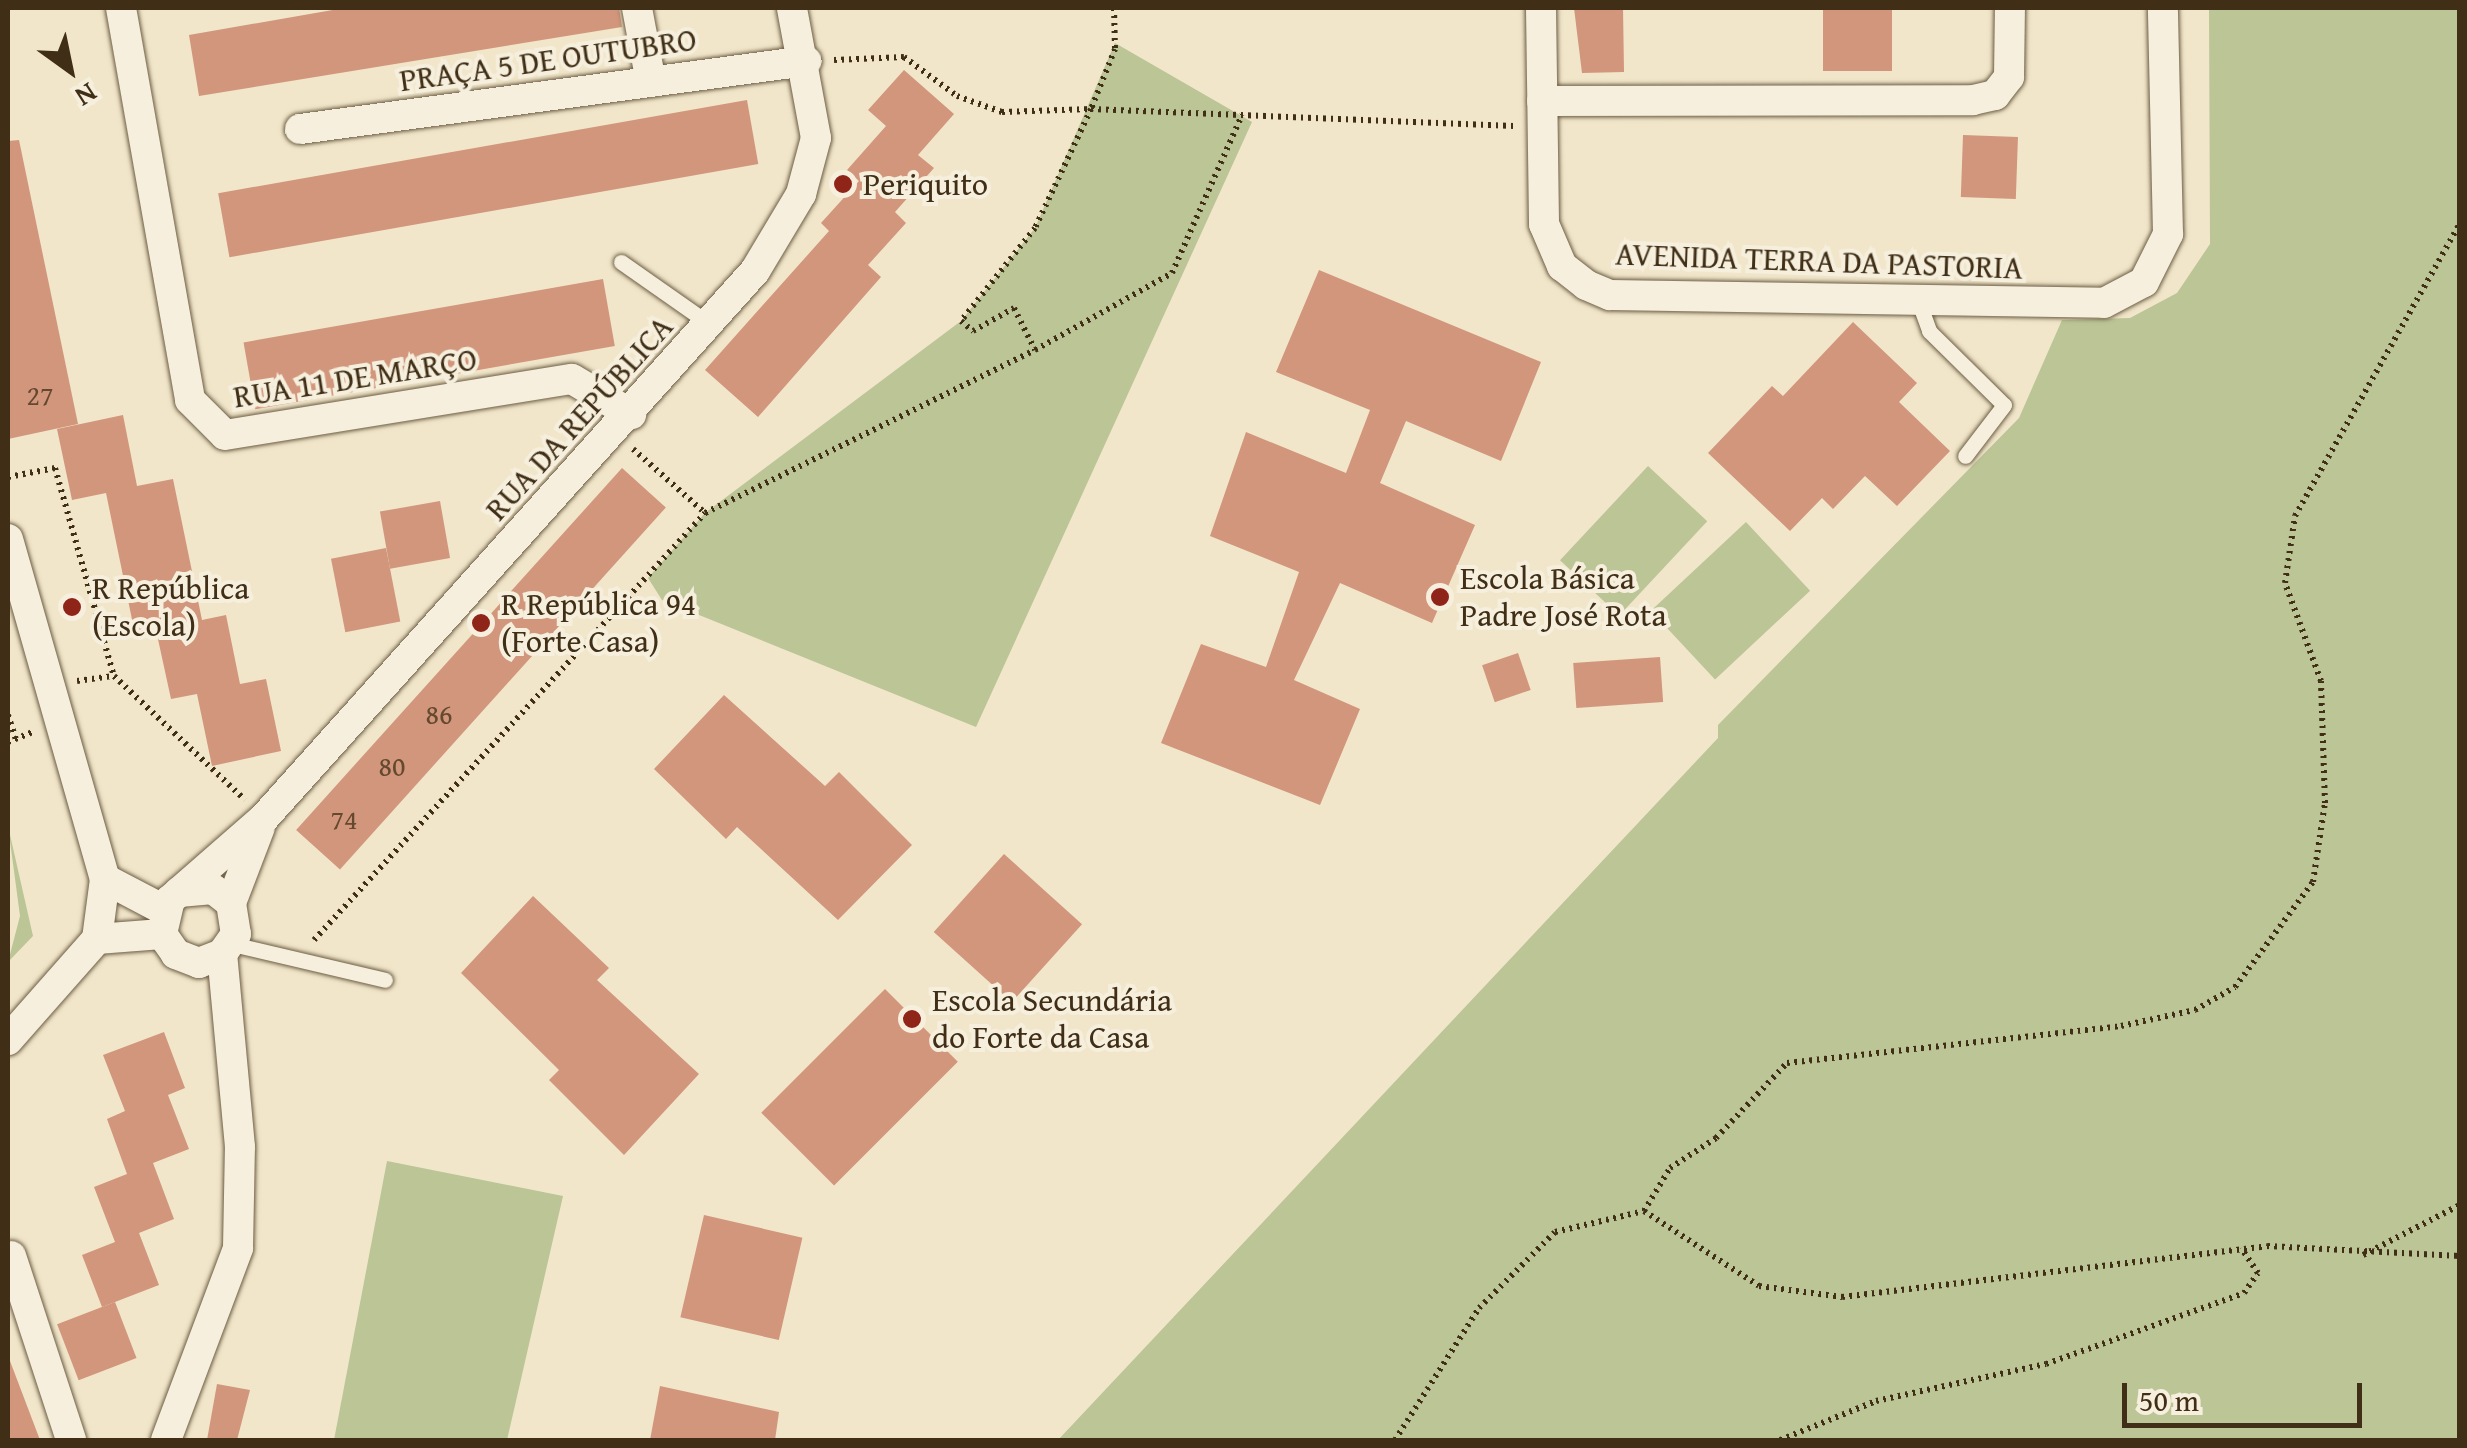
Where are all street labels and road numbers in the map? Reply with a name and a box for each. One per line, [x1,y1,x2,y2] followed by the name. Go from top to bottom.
[397,20,699,100] street label: PRAÇA 5 DE OUTUBRO
[1615,235,2023,287] street label: AVENIDA TERRA DA PASTORIA
[477,308,681,528] street label: RUA DA REPÚBLICA
[231,340,479,416] street label: RUA 11 DE MARÇO

